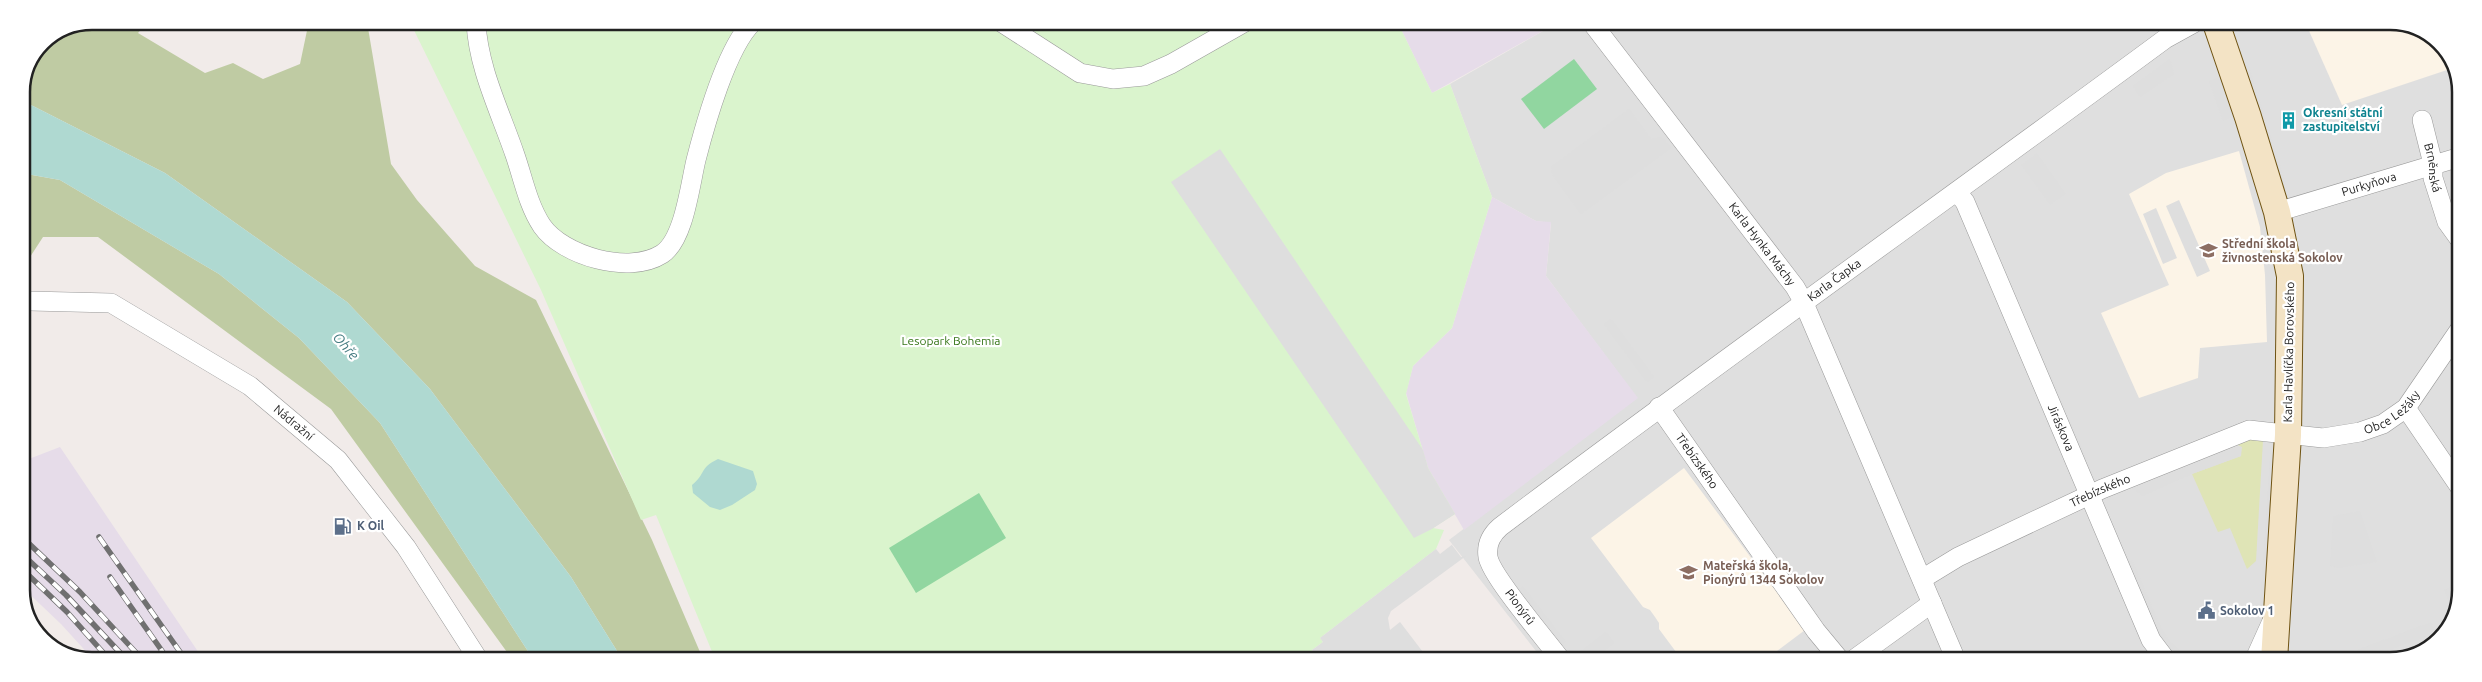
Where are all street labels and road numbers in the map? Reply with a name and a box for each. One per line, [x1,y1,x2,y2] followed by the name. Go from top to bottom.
[2422,142,2444,194] street label: Brněnská
[2340,170,2398,198] street label: Purkyňova
[1727,200,1798,288] street label: Karla Hynka Máchy
[1805,256,1863,304] street label: Karla Čapka
[2281,282,2296,422] street label: Karla Havlíčka Borovského
[2362,388,2422,436] street label: Obce Ležáky
[272,402,317,443] street label: Nádražní
[2046,402,2077,453] street label: Jiráskova
[1673,431,1721,491] street label: Třebízského
[2068,471,2132,509] street label: Třebízského
[1503,586,1538,627] street label: Pionýrů

